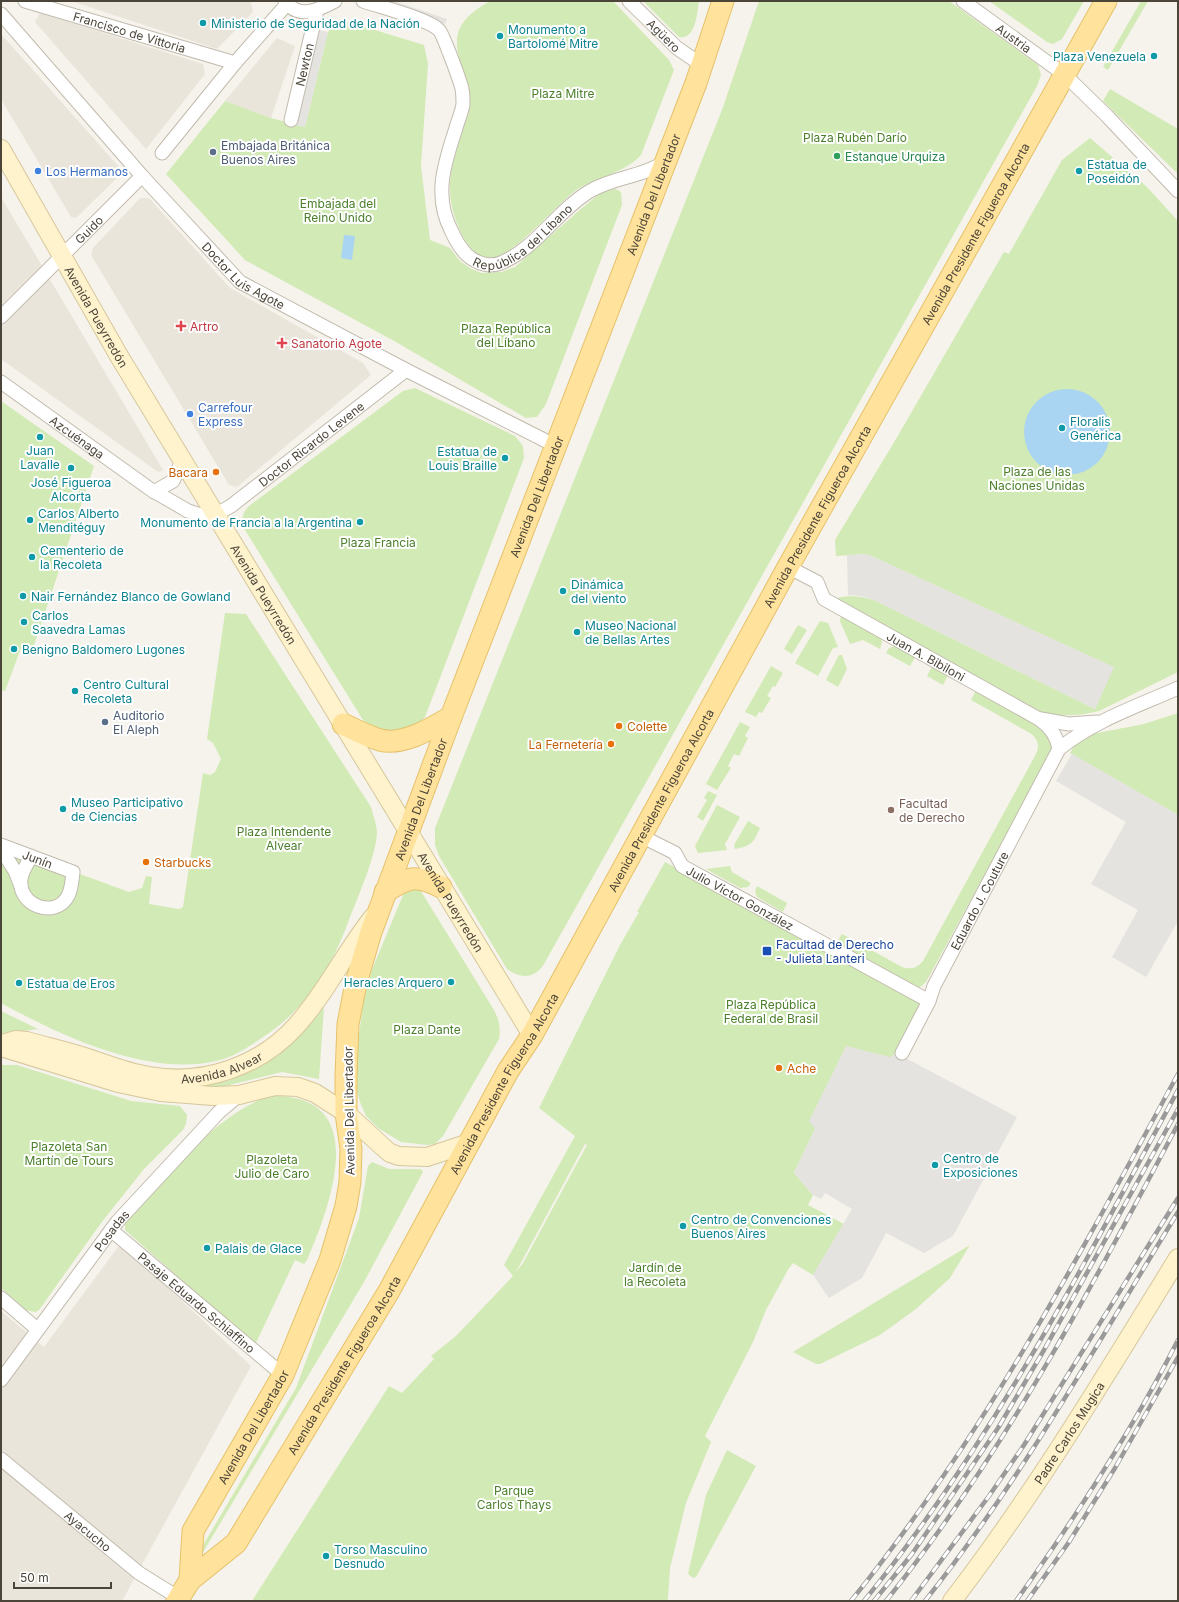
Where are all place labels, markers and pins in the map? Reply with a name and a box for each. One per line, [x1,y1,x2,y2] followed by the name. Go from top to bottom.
[211,16,420,31] place label: Ministerio de Seguridad de la Nación
[198,18,208,28] marker: Ministerio de Seguridad de la Nación
[508,22,598,51] place label: Monumento a Bartolomé Mitre
[495,31,505,41] marker: Monumento a Bartolomé Mitre
[1053,49,1146,64] place label: Plaza Venezuela
[1149,51,1159,61] marker: Plaza Venezuela
[221,138,330,167] place label: Embajada Británica Buenos Aires
[208,147,218,157] marker: Embajada Británica Buenos Aires
[845,149,945,164] place label: Estanque Urquiza
[832,151,842,161] marker: Estanque Urquiza
[1087,157,1147,186] place label: Estatua de Poseidón
[46,164,128,179] place label: Los Hermanos
[33,166,43,176] marker: Los Hermanos
[1074,166,1084,176] marker: Estatua de Poseidón
[190,319,218,334] place label: Artro
[175,320,187,332] marker: Artro
[291,336,382,351] place label: Sanatorio Agote
[276,337,288,349] marker: Sanatorio Agote
[198,400,253,429] place label: Carrefour Express
[185,409,195,419] marker: Carrefour Express
[1070,414,1121,443] place label: Floralis Genérica
[1057,423,1067,433] marker: Floralis Genérica
[35,432,45,442] marker: Juan Lavalle
[20,443,60,472] place label: Juan Lavalle
[428,444,497,473] place label: Estatua de Louis Braille
[500,453,510,463] marker: Estatua de Louis Braille
[66,463,76,473] marker: José Figueroa Alcorta
[168,465,208,480] place label: Bacara
[211,467,221,477] marker: Bacara
[31,475,111,504] place label: José Figueroa Alcorta
[38,506,119,535] place label: Carlos Alberto Menditéguy
[25,515,35,525] marker: Carlos Alberto Menditéguy
[140,515,352,530] place label: Monumento de Francia a la Argentina
[355,517,365,527] marker: Monumento de Francia a la Argentina
[40,543,124,572] place label: Cementerio de la Recoleta
[27,552,37,562] marker: Cementerio de la Recoleta
[571,577,626,606] place label: Dinámica del viento
[558,586,568,596] marker: Dinámica del viento
[31,589,231,604] place label: Nair Fernández Blanco de Gowland
[18,591,28,601] marker: Nair Fernández Blanco de Gowland
[32,608,126,637] place label: Carlos Saavedra Lamas
[19,617,29,627] marker: Carlos Saavedra Lamas
[585,618,676,647] place label: Museo Nacional de Bellas Artes
[572,627,582,637] marker: Museo Nacional de Bellas Artes
[22,642,185,657] place label: Benigno Baldomero Lugones
[9,644,19,654] marker: Benigno Baldomero Lugones
[83,677,169,706] place label: Centro Cultural Recoleta
[70,686,80,696] marker: Centro Cultural Recoleta
[113,708,164,737] place label: Auditorio El Aleph
[100,717,110,727] marker: Auditorio El Aleph
[627,719,667,734] place label: Colette
[614,721,624,731] marker: Colette
[529,737,603,752] place label: La Fernetería
[606,739,616,749] marker: La Fernetería
[71,795,183,824] place label: Museo Participativo de Ciencias
[899,796,965,825] place label: Facultad de Derecho
[58,804,68,814] marker: Museo Participativo de Ciencias
[886,805,896,815] marker: Facultad de Derecho
[154,855,211,870] place label: Starbucks
[141,857,151,867] marker: Starbucks
[776,937,894,966] place label: Facultad de Derecho - Julieta Lanteri
[761,945,773,957] marker: Facultad de Derecho - Julieta Lanteri
[344,975,443,990] place label: Heracles Arquero
[27,976,115,991] place label: Estatua de Eros
[446,977,456,987] marker: Heracles Arquero
[14,978,24,988] marker: Estatua de Eros
[787,1061,816,1076] place label: Ache
[774,1063,784,1073] marker: Ache
[943,1151,1018,1180] place label: Centro de Exposiciones
[930,1160,940,1170] marker: Centro de Exposiciones
[691,1212,831,1241] place label: Centro de Convenciones Buenos Aires
[678,1221,688,1231] marker: Centro de Convenciones Buenos Aires
[215,1241,302,1256] place label: Palais de Glace
[202,1243,212,1253] marker: Palais de Glace
[334,1542,427,1571] place label: Torso Masculino Desnudo
[321,1551,331,1561] marker: Torso Masculino Desnudo

